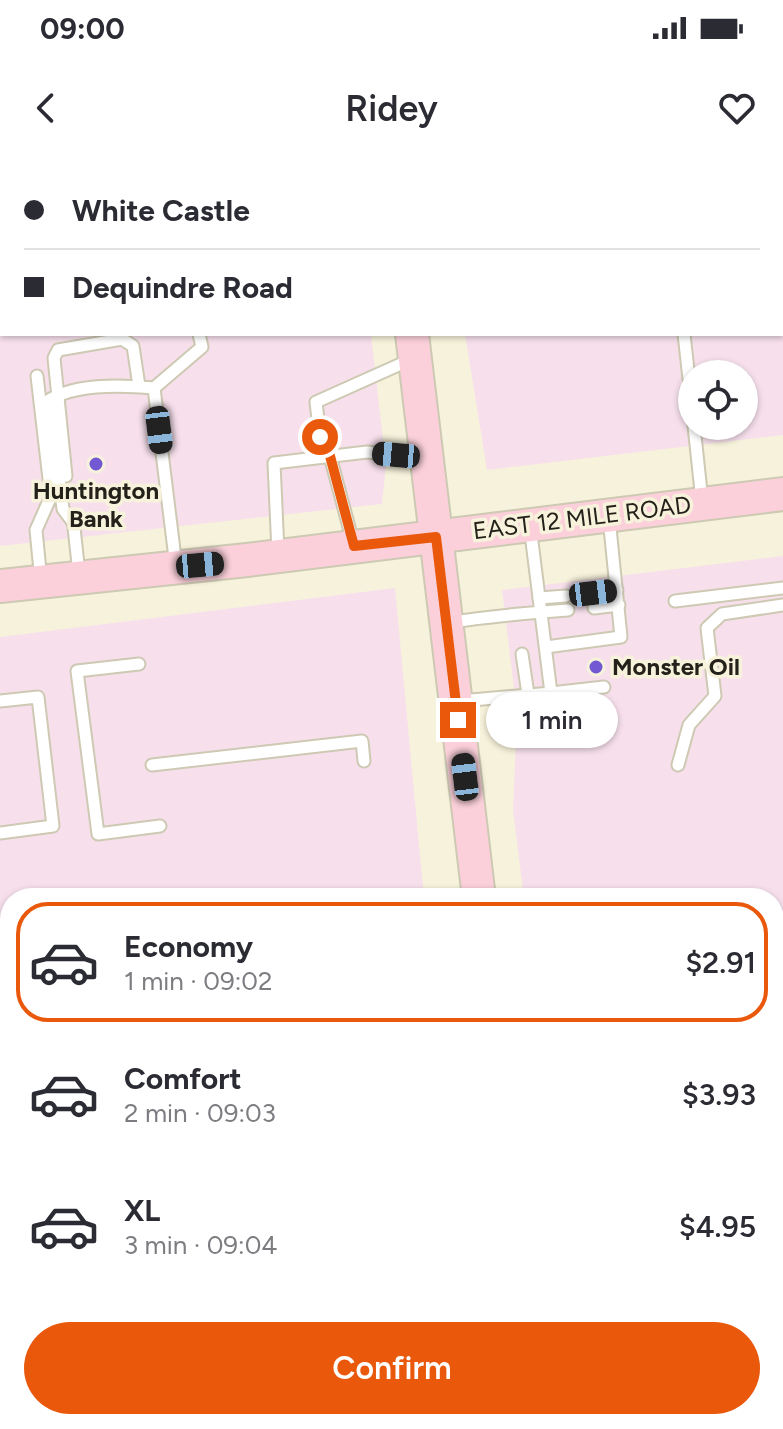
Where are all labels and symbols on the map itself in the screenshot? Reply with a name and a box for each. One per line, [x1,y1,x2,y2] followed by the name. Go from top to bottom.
[144,405,174,455] car
[302,419,338,455] route start
[371,441,421,469] car
[87,455,105,473] marker: Huntington Bank
[33,476,159,533] place label: Huntington Bank
[471,490,693,545] street label: EAST 12 MILE ROAD
[175,551,225,579] car
[568,578,618,608] car
[612,652,740,681] place label: Monster Oil
[587,658,605,676] marker: Monster Oil
[486,692,618,748] callout: 1 min
[440,702,476,738] route end
[450,752,480,802] car

